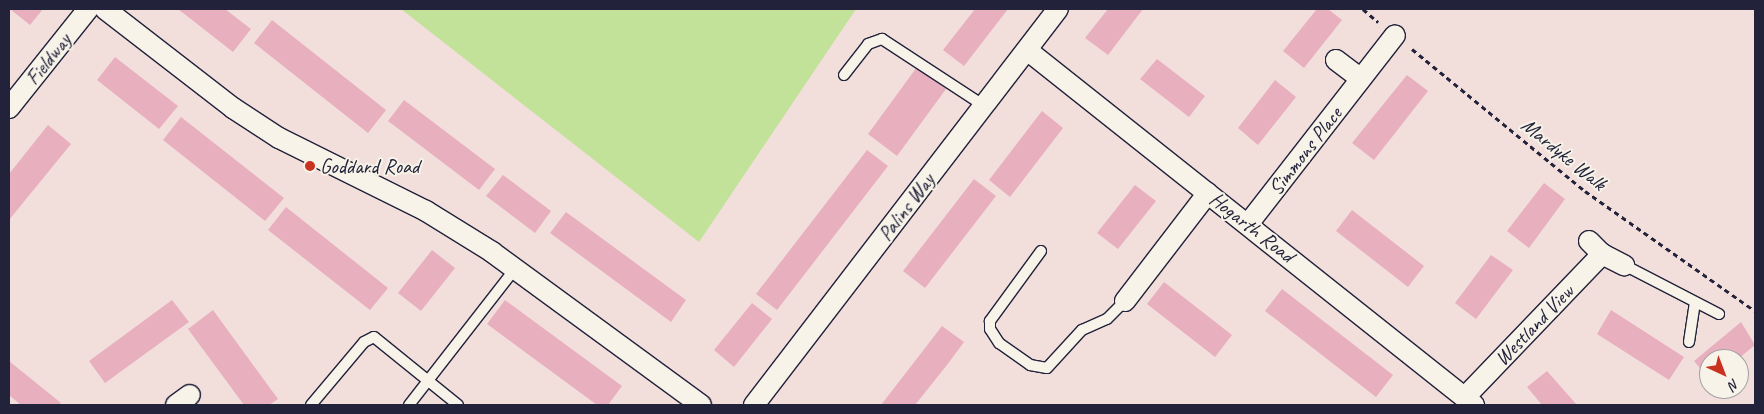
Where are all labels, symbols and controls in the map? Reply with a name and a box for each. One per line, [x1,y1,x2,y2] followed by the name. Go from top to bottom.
[20,28,76,90] street label: Fieldway
[1263,102,1347,200] street label: Simmons Place
[1516,112,1612,196] street label: Mardyke Walk
[320,153,419,179] place label: Goddard Road
[304,160,316,172] marker: Goddard Road
[872,168,940,246] street label: Palins Way
[1205,186,1299,268] street label: Hogarth Road
[1489,279,1579,371] street label: Westland View
[1699,349,1749,399] north arrow
[1725,375,1743,394] text: N

